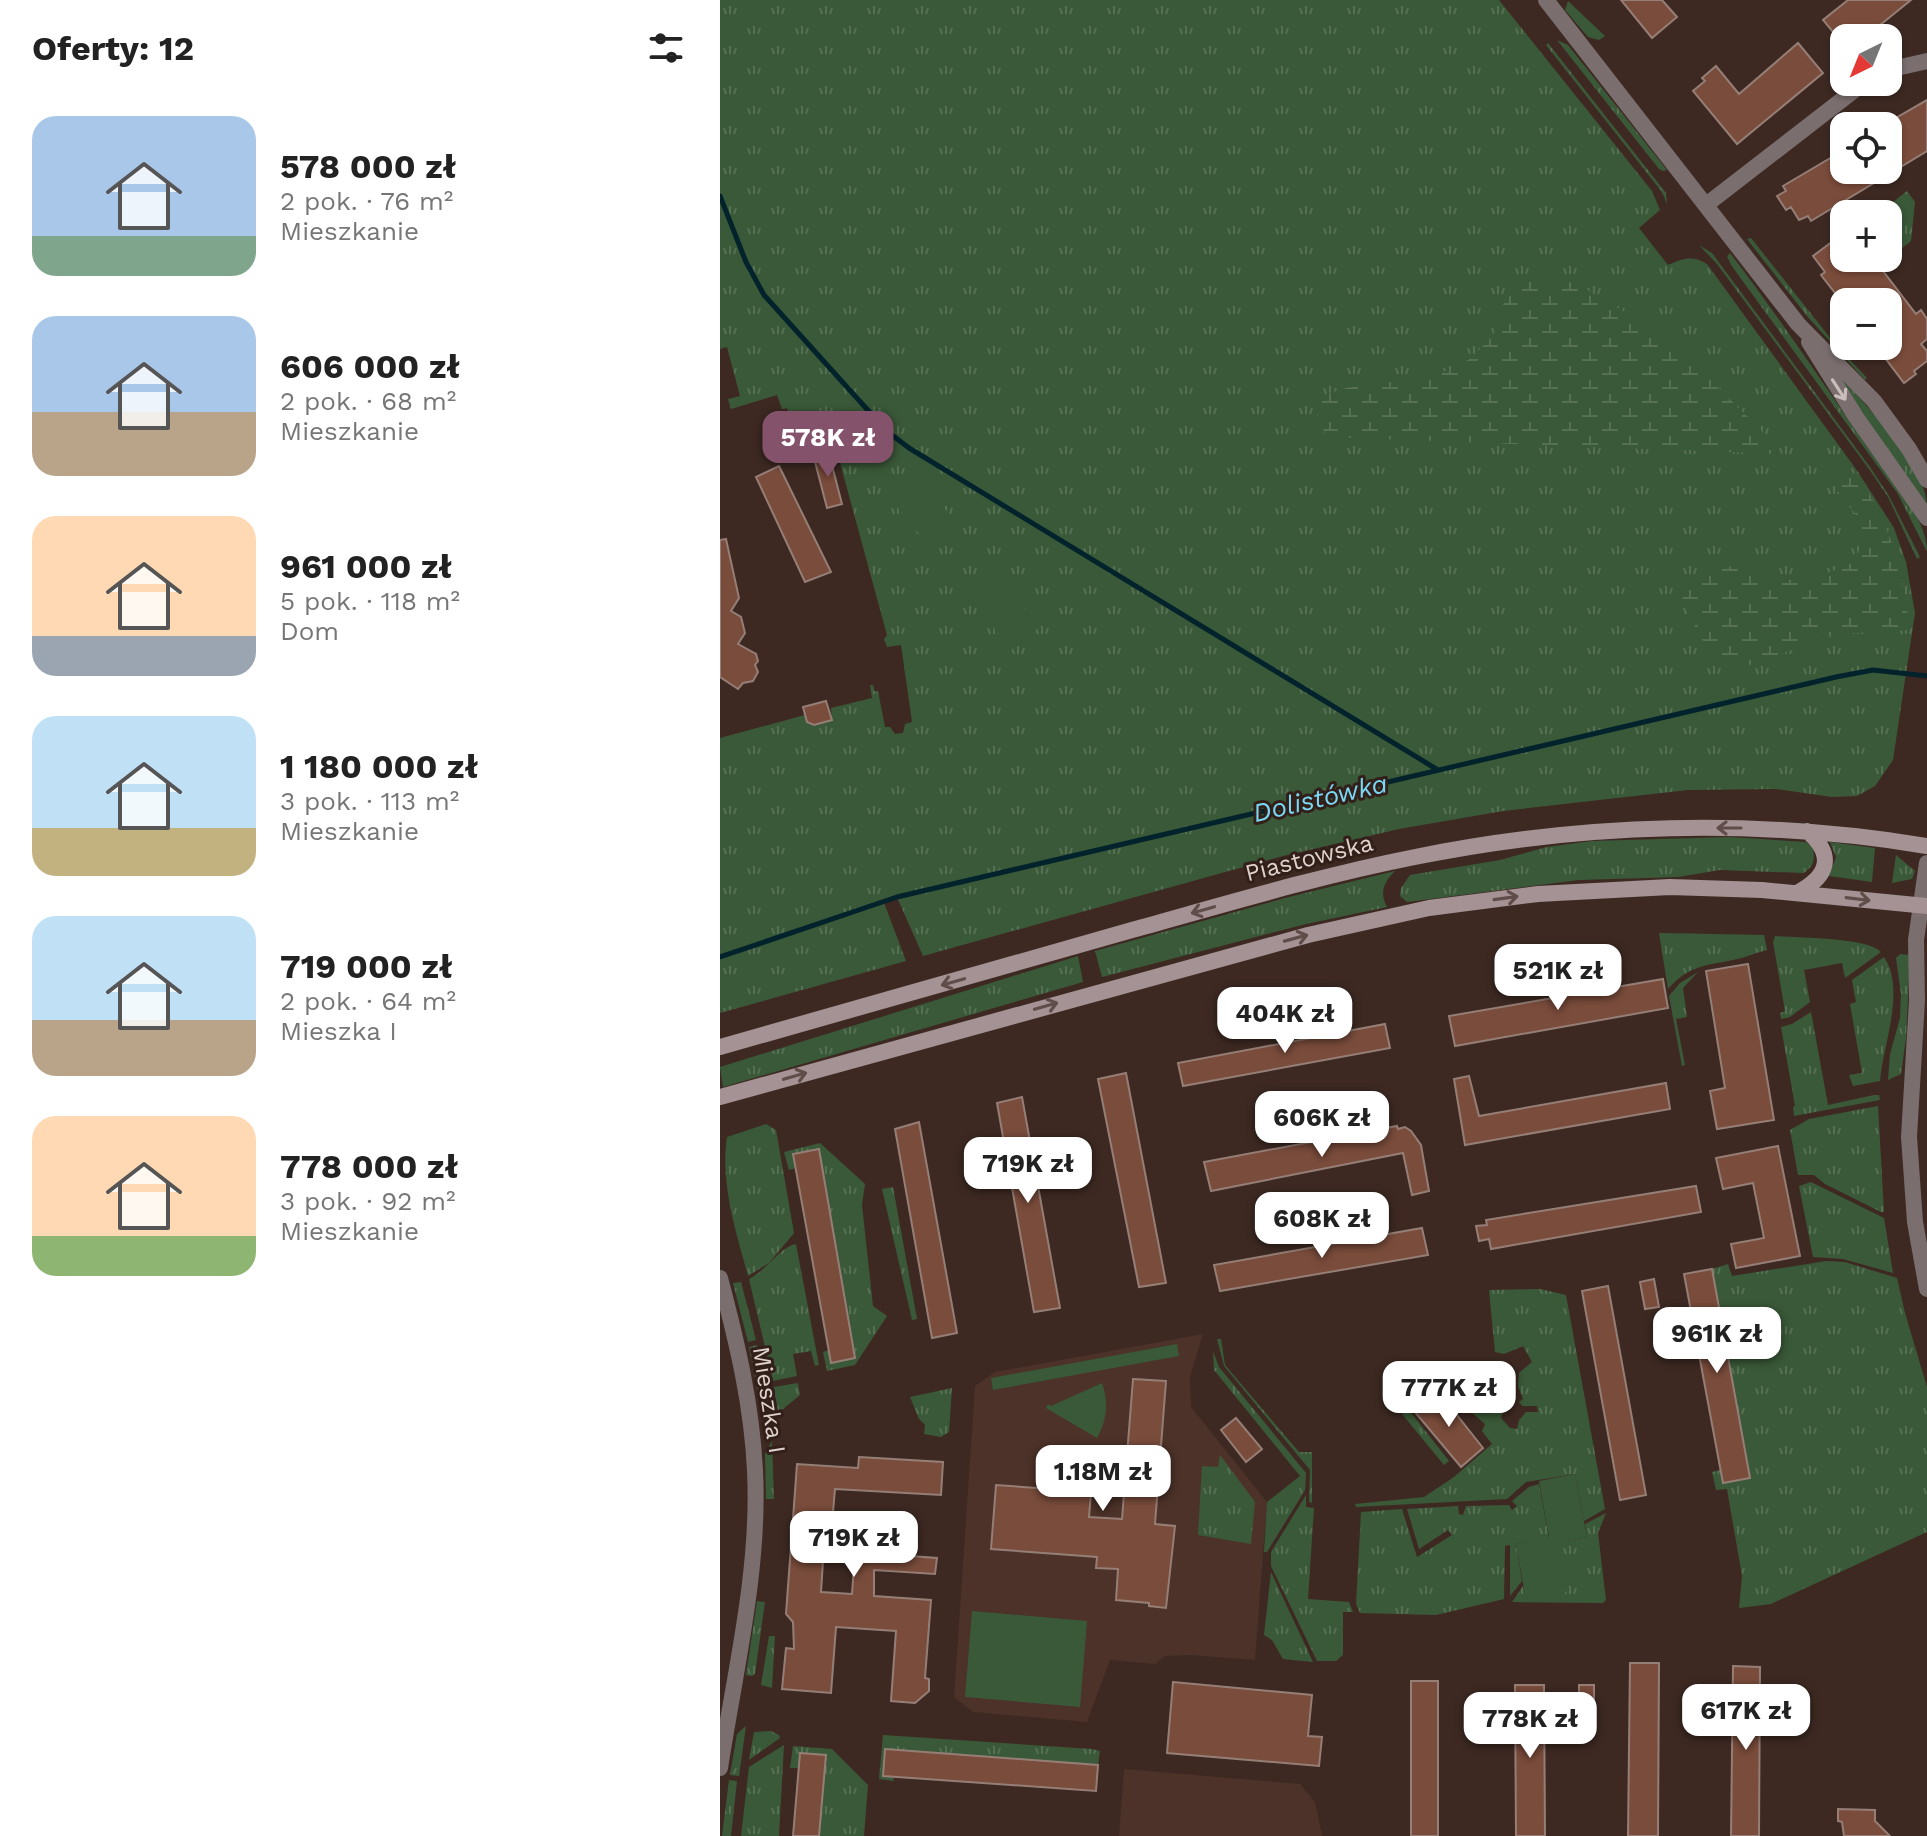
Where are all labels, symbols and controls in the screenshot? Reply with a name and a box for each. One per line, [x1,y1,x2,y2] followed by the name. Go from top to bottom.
[1830,24,1902,96] north arrow
[1830,24,1902,360] map controls
[644,26,688,70] icon: filters
[32,28,194,68] text: Oferty: 12
[1830,112,1902,184] button: locate
[280,146,456,186] text: 578 000 zł
[96,148,192,244] icon: home
[280,186,453,216] text: 2 pok. · 76 m²
[1830,200,1902,272] button: +
[280,216,419,246] text: Mieszkanie
[1830,288,1902,360] button: −
[280,346,460,386] text: 606 000 zł
[96,348,192,444] icon: home
[1830,379,1847,401] one-way arrow
[280,386,456,416] text: 2 pok. · 68 m²
[754,411,902,479] pin: 578K zł
[280,416,419,446] text: Mieszkanie
[780,422,876,452] text: 578K zł
[280,546,452,586] text: 961 000 zł
[96,548,192,644] icon: home
[280,586,460,616] text: 5 pok. · 118 m²
[280,616,339,646] text: Dom
[280,746,478,786] text: 1 180 000 zł
[96,748,192,844] icon: home
[1250,768,1390,828] water label: Dolistówka
[280,786,459,816] text: 3 pok. · 113 m²
[280,816,419,846] text: Mieszkanie
[1716,820,1743,836] one-way arrow
[1242,829,1376,887] street label: Piastowska
[1493,890,1518,905] one-way arrow
[1844,891,1871,906] one-way arrow
[1190,904,1216,919] one-way arrow
[1283,929,1309,944] one-way arrow
[1484,944,1632,1012] pin: 521K zł
[280,946,453,986] text: 719 000 zł
[96,948,192,1044] icon: home
[1513,955,1604,985] text: 521K zł
[940,975,966,990] one-way arrow
[280,986,456,1016] text: 2 pok. · 64 m²
[1211,987,1359,1055] pin: 404K zł
[1032,998,1058,1013] one-way arrow
[1235,998,1335,1028] text: 404K zł
[280,1016,397,1046] text: Mieszka I
[782,1068,808,1083] one-way arrow
[1248,1091,1396,1159] pin: 606K zł
[1273,1102,1371,1132] text: 606K zł
[954,1137,1102,1205] pin: 719K zł
[280,1146,458,1186] text: 778 000 zł
[96,1148,192,1244] icon: home
[982,1148,1074,1178] text: 719K zł
[280,1186,456,1216] text: 3 pok. · 92 m²
[1248,1192,1396,1260] pin: 608K zł
[1273,1203,1371,1233] text: 608K zł
[280,1216,419,1246] text: Mieszkanie
[1643,1307,1791,1375] pin: 961K zł
[1671,1318,1763,1348] text: 961K zł
[747,1345,791,1455] street label: Mieszka I
[1375,1361,1523,1429] pin: 777K zł
[1401,1372,1497,1402] text: 777K zł
[1020,1445,1186,1513] pin: 1.18M zł
[1054,1456,1152,1486] text: 1.18M zł
[780,1511,928,1579] pin: 719K zł
[808,1522,900,1552] text: 719K zł
[1672,1684,1820,1752] pin: 617K zł
[1456,1692,1604,1760] pin: 778K zł
[1700,1695,1792,1725] text: 617K zł
[1482,1703,1578,1733] text: 778K zł

